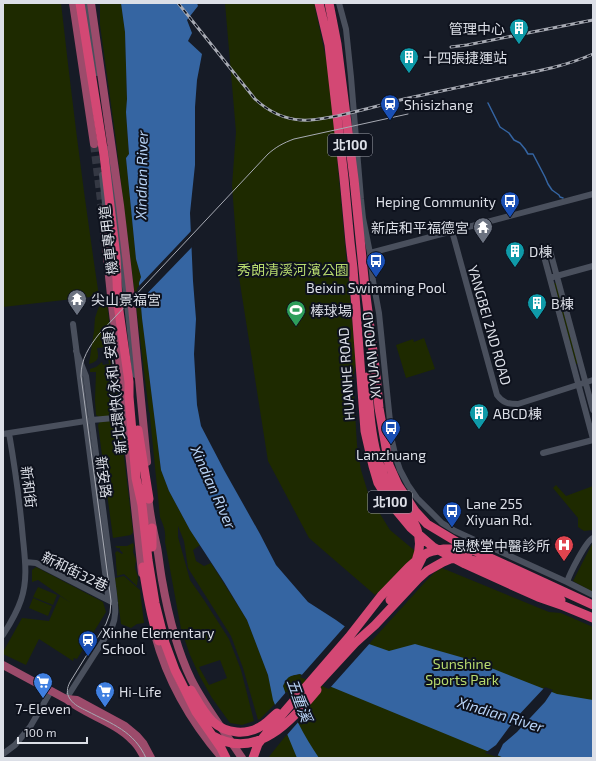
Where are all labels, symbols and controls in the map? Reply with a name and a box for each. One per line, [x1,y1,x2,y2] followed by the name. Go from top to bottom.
[508,17,530,45] building icon: 管理中心
[449,20,505,37] place label: 管理中心
[398,46,420,74] building icon: 十四張捷運站
[423,49,507,66] place label: 十四張捷運站
[379,93,401,121] station icon: Shisizhang
[404,96,473,113] place label: Shisizhang
[131,129,151,221] water label: Xindian River
[328,134,372,156] road number: 北100
[499,190,521,218] bus stop icon: Heping Community
[376,193,497,210] place label: Heping Community
[95,204,121,276] street label: 機車專用道
[472,216,494,244] temple icon: 新店和平福德宮
[371,219,469,236] place label: 新店和平福德宮
[504,240,526,268] building icon: D棟
[529,243,552,260] place label: D棟
[365,250,387,278] bus stop icon: Beixin Swimming Pool
[237,261,349,278] park label: 秀朗清溪河濱公園
[465,263,515,387] street label: YANGBEI 2ND ROAD
[306,279,447,296] place label: Beixin Swimming Pool
[66,288,88,316] temple icon: 尖山景福宮
[91,291,161,308] place label: 尖山景福宮
[526,292,548,320] building icon: B棟
[551,295,574,312] place label: B棟
[285,299,307,327] sports icon: 棒球場
[310,302,352,319] place label: 棒球場
[358,311,384,399] street label: XIYUAN ROAD
[99,325,129,455] street label: 新北環快(永和-安康)
[334,327,358,421] street label: HUANHE ROAD
[468,402,490,430] building icon: ABCD棟
[493,405,542,422] place label: ABCD棟
[380,417,402,445] bus stop icon: Lanzhuang
[187,442,241,532] water label: Xindian River
[356,446,426,463] place label: Lanzhuang
[93,455,115,499] street label: 新安路
[18,465,40,509] street label: 新和街
[368,491,412,513] road number: 北100
[466,495,532,528] place label: Lane 255 Xiyuan Rd.
[441,500,463,528] bus stop icon: Lane 255 Xiyuan Rd.
[553,534,575,562] hospital icon: 思懋堂中醫診所
[452,537,550,554] place label: 思懋堂中醫診所
[39,548,111,594] street label: 新和街32巷
[102,624,215,657] place label: Xinhe Elementary School
[77,629,99,657] station icon: Xinhe Elementary School
[425,655,499,688] park label: Sunshine Sports Park
[32,671,54,699] supermarket icon: 7-Eleven
[284,676,317,726] water label: 五重溪
[94,680,116,708] supermarket icon: Hi-Life
[119,683,162,700] place label: Hi-Life
[455,692,547,736] water label: Xindian River
[15,700,71,717] place label: 7-Eleven
[18,719,87,745] scale bar
[24,725,56,739] text: 100 m

